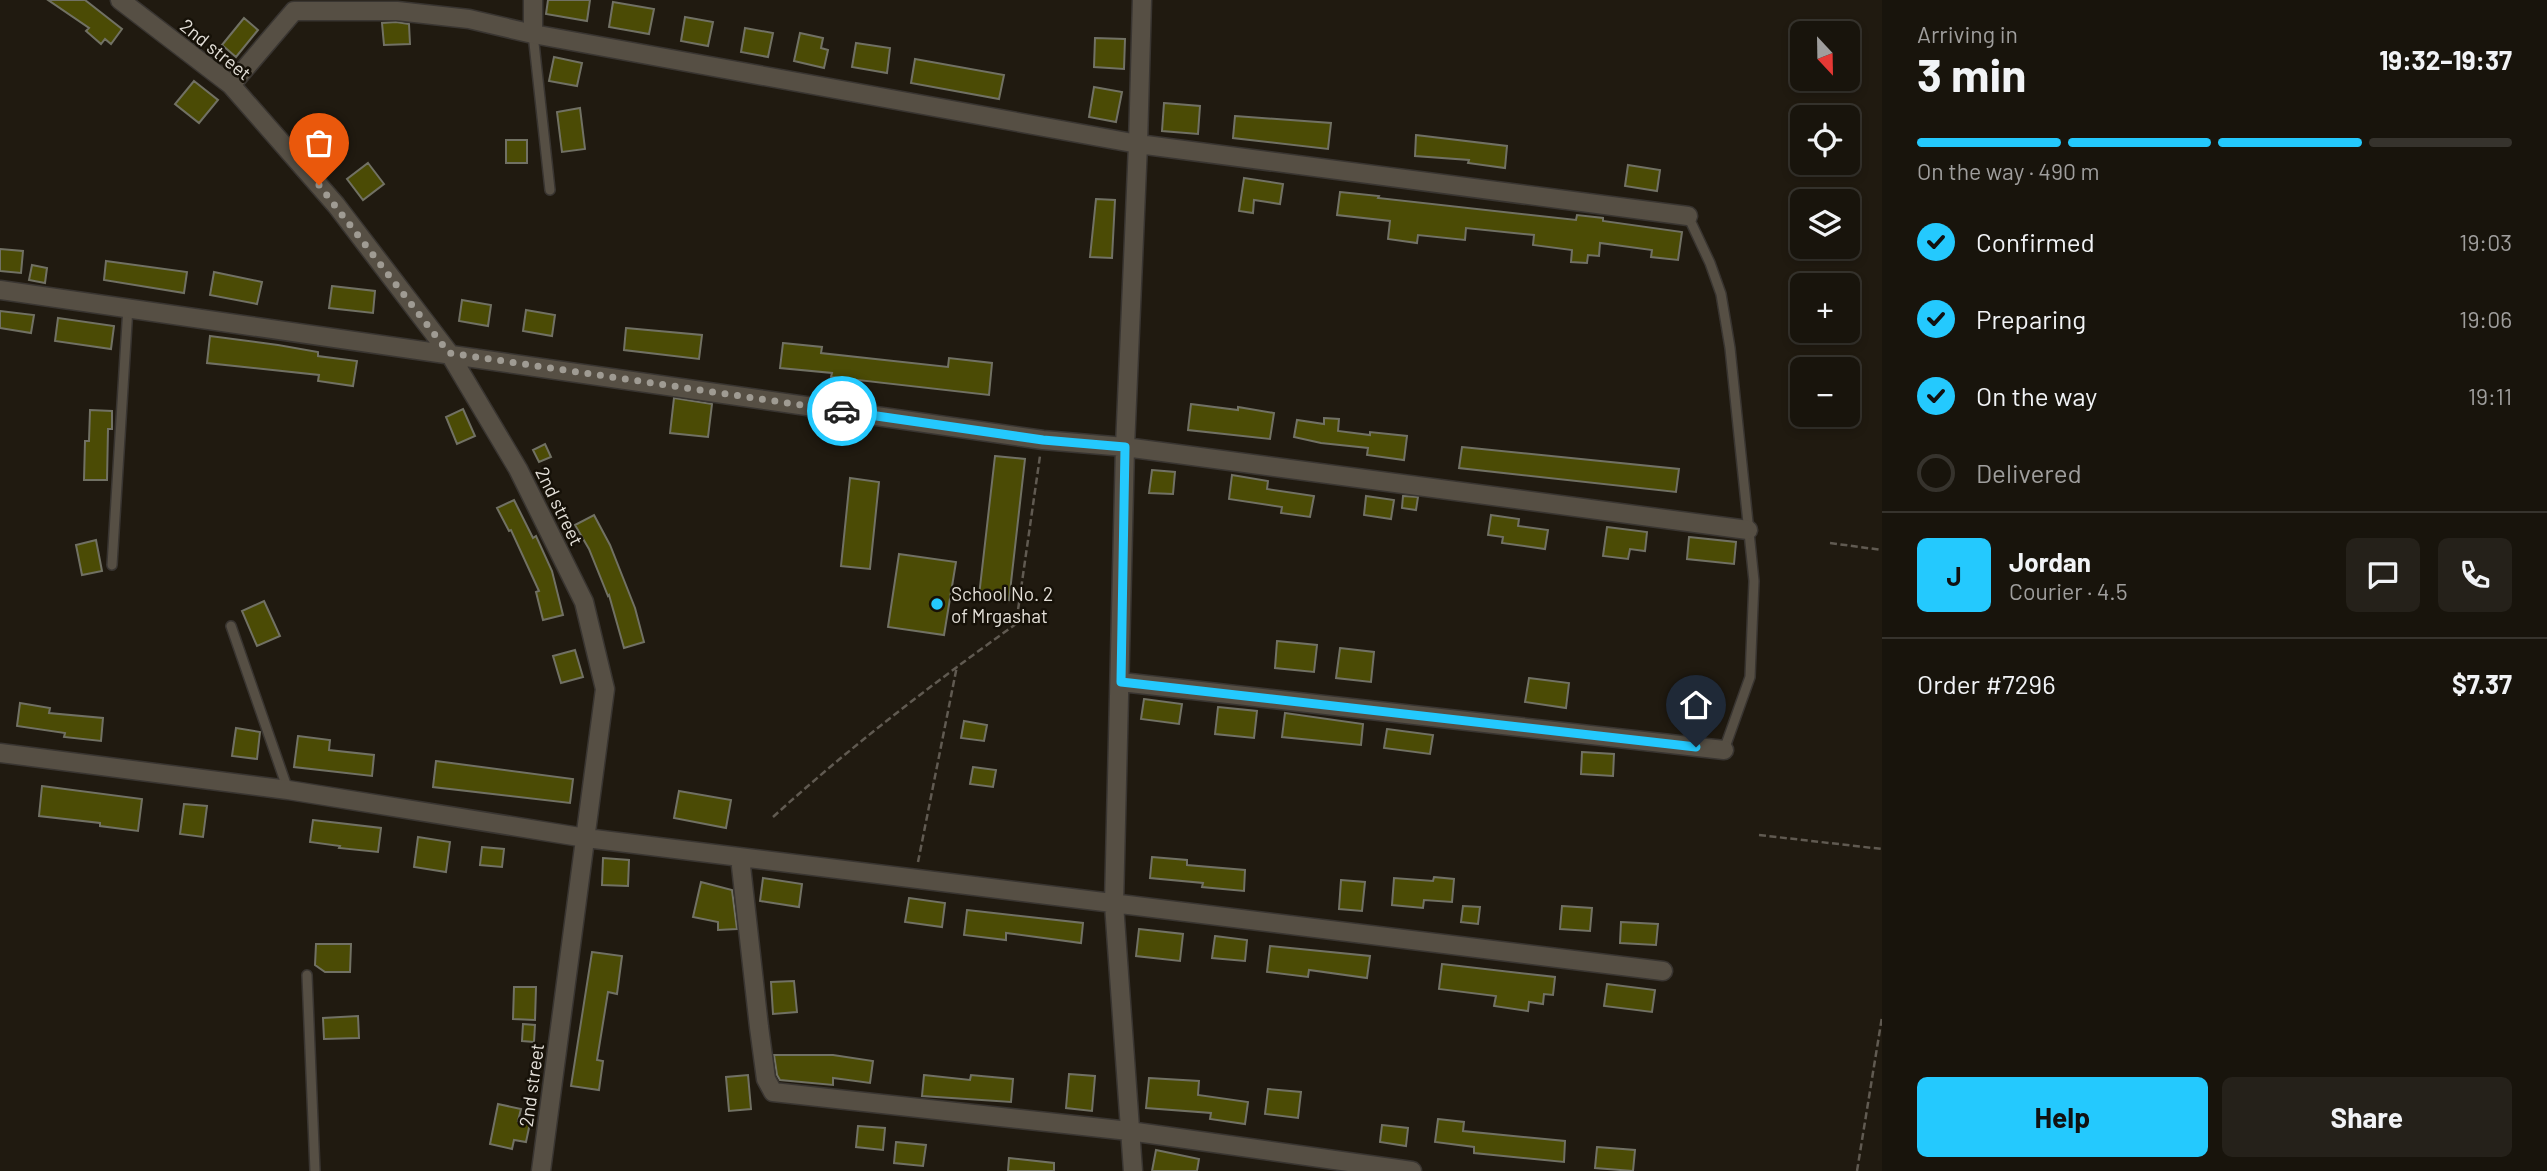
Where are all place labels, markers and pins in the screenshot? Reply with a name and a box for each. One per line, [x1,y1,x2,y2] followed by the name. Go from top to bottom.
[289,113,349,185] pin
[951,582,1053,627] place label: School No. 2 of Mrgashat
[929,596,945,612] marker: School No. 2 of Mrgashat
[1666,675,1726,747] pin

